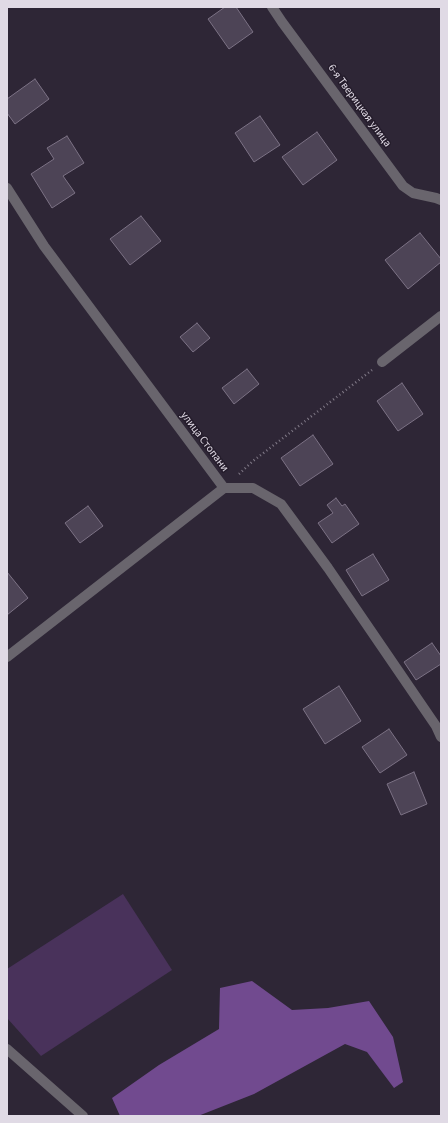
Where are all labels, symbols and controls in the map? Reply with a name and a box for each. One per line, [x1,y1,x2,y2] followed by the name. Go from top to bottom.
[325,62,393,150] street label: 6-я Тверицкая улица
[177,409,231,475] street label: улица Стопани

